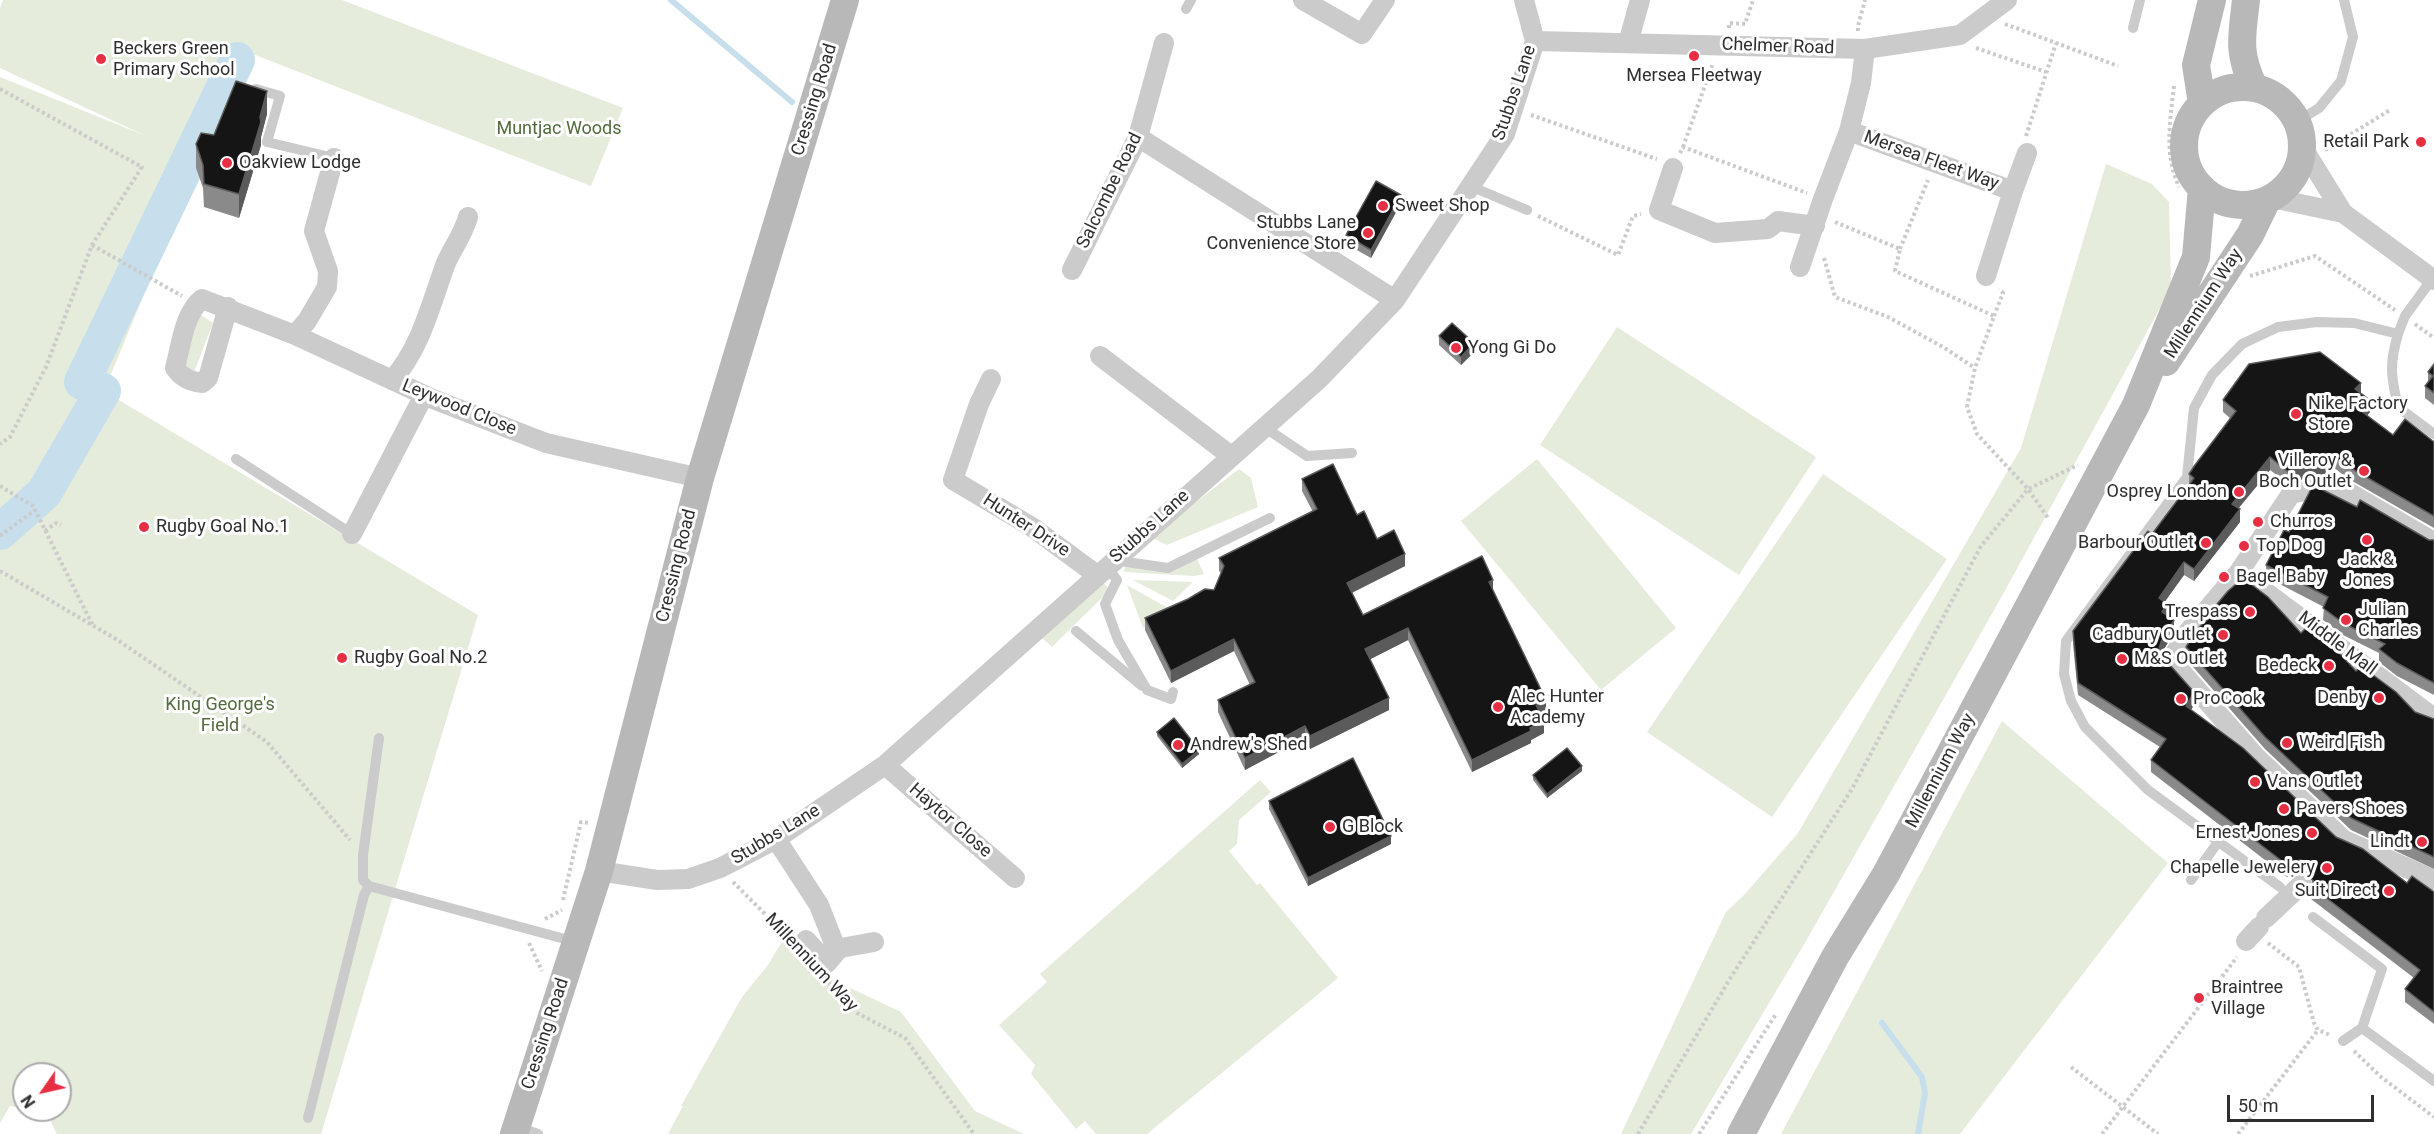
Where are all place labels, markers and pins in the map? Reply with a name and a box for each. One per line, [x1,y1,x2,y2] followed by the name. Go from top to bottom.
[113,38,235,80] place label: Beckers Green Primary School
[1687,49,1701,63] marker: Mersea Fleetway
[94,52,108,66] marker: Beckers Green Primary School
[1626,65,1762,87] place label: Mersea Fleetway
[2323,131,2409,153] place label: Retail Park
[2414,135,2428,149] marker: Retail Park
[239,152,361,174] place label: Oakview Lodge
[220,156,234,170] marker: Oakview Lodge
[1395,195,1490,217] place label: Sweet Shop
[1376,199,1390,213] marker: Sweet Shop
[1207,212,1356,254] place label: Stubbs Lane Convenience Store
[1361,226,1375,240] marker: Stubbs Lane Convenience Store
[1468,337,1556,359] place label: Yong Gi Do
[1449,341,1463,355] marker: Yong Gi Do
[2308,393,2408,436] place label: Nike Factory Store
[2289,407,2303,421] marker: Nike Factory Store
[2259,450,2352,492] place label: Villeroy & Boch Outlet
[2357,464,2371,478] marker: Villeroy & Boch Outlet
[2107,481,2227,503] place label: Osprey London
[2232,485,2246,499] marker: Osprey London
[2270,511,2333,533] place label: Churros
[2251,515,2265,529] marker: Churros
[156,516,289,538] place label: Rugby Goal No.1
[137,520,151,534] marker: Rugby Goal No.1
[2078,532,2194,554] place label: Barbour Outlet
[2360,533,2374,547] marker: Jack & Jones
[2256,535,2323,557] place label: Top Dog
[2199,536,2213,550] marker: Barbour Outlet
[2237,539,2251,553] marker: Top Dog
[2340,549,2394,592] place label: Jack & Jones
[2236,566,2325,588] place label: Bagel Baby
[2217,570,2231,584] marker: Bagel Baby
[2358,599,2419,642] place label: Julian Charles
[2165,601,2238,623] place label: Trespass
[2243,605,2257,619] marker: Trespass
[2339,613,2353,627] marker: Julian Charles
[2092,624,2211,646] place label: Cadbury Outlet
[2216,628,2230,642] marker: Cadbury Outlet
[354,647,487,669] place label: Rugby Goal No.2
[2134,648,2224,670] place label: M&S Outlet
[335,651,349,665] marker: Rugby Goal No.2
[2115,652,2129,666] marker: M&S Outlet
[2258,655,2317,677] place label: Bedeck
[2322,659,2336,673] marker: Bedeck
[1510,686,1604,728] place label: Alec Hunter Academy
[2317,687,2367,709] place label: Denby
[2193,688,2262,710] place label: ProCook
[2372,691,2386,705] marker: Denby
[2174,692,2188,706] marker: ProCook
[1491,700,1505,714] marker: Alec Hunter Academy
[2299,732,2383,754] place label: Weird Fish
[1190,734,1307,756] place label: Andrew's Shed
[2280,736,2294,750] marker: Weird Fish
[1171,738,1185,752] marker: Andrew's Shed
[2267,771,2360,793] place label: Vans Outlet
[2248,775,2262,789] marker: Vans Outlet
[2296,798,2405,820] place label: Pavers Shoes
[2277,802,2291,816] marker: Pavers Shoes
[1342,816,1403,838] place label: G Block
[1323,820,1337,834] marker: G Block
[2196,822,2300,844] place label: Ernest Jones
[2305,826,2319,840] marker: Ernest Jones
[2370,831,2410,853] place label: Lindt
[2415,835,2429,849] marker: Lindt
[2170,857,2315,879] place label: Chapelle Jewelery
[2320,861,2334,875] marker: Chapelle Jewelery
[2295,880,2377,902] place label: Suit Direct
[2382,884,2396,898] marker: Suit Direct
[2211,977,2283,1020] place label: Braintree Village
[2192,991,2206,1005] marker: Braintree Village

